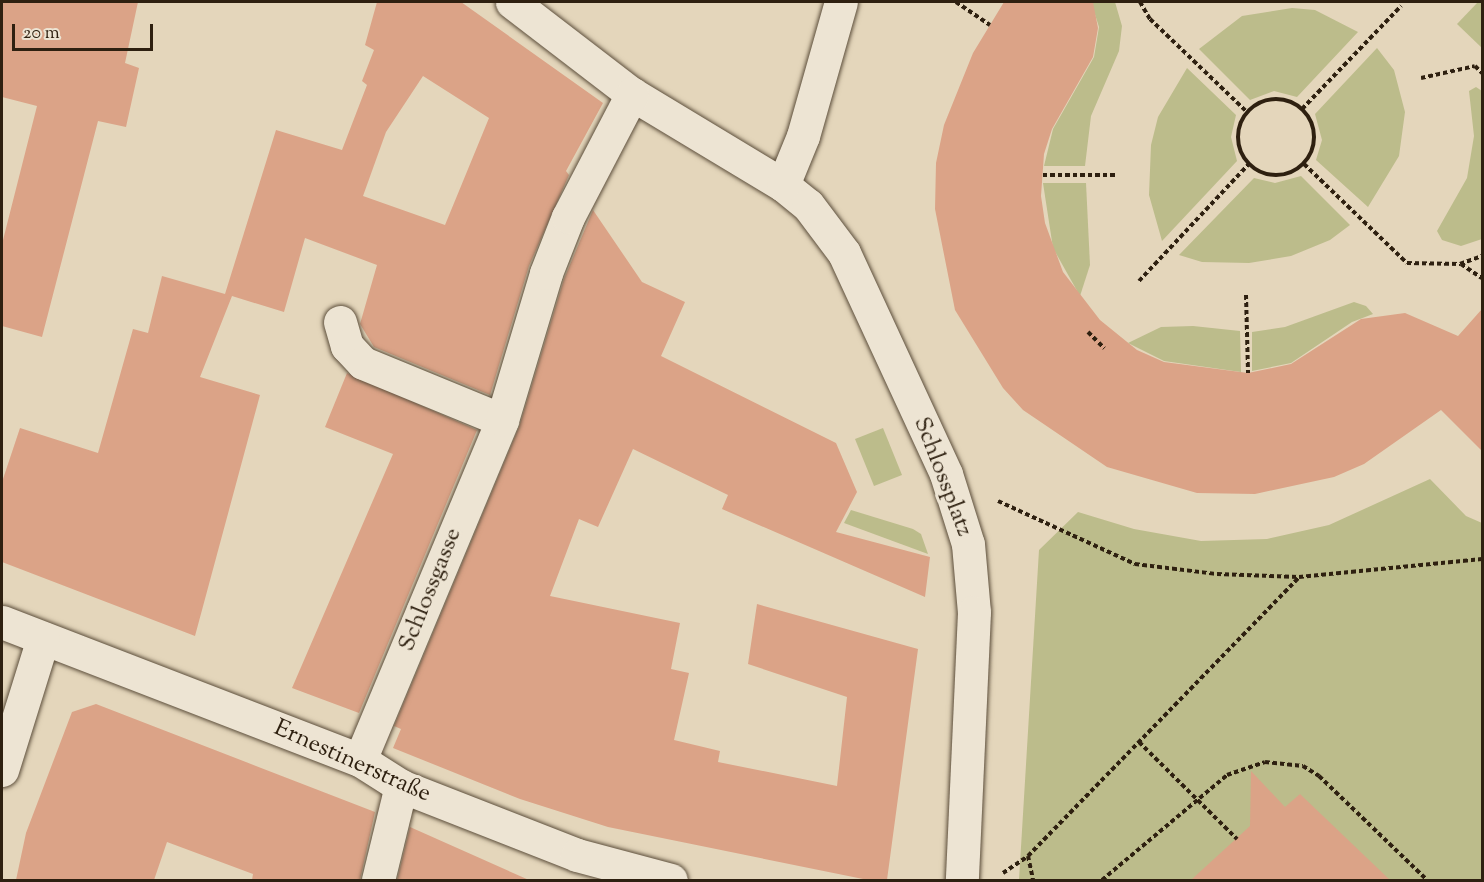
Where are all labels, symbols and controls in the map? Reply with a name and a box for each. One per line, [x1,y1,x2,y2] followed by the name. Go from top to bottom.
[15,12,156,50] scale bar
[23,21,60,47] text: 20 m
[906,413,978,541] street label: Schlossplatz
[393,524,469,656] street label: Schlossgasse
[269,715,435,809] street label: Ernestinerstraße

